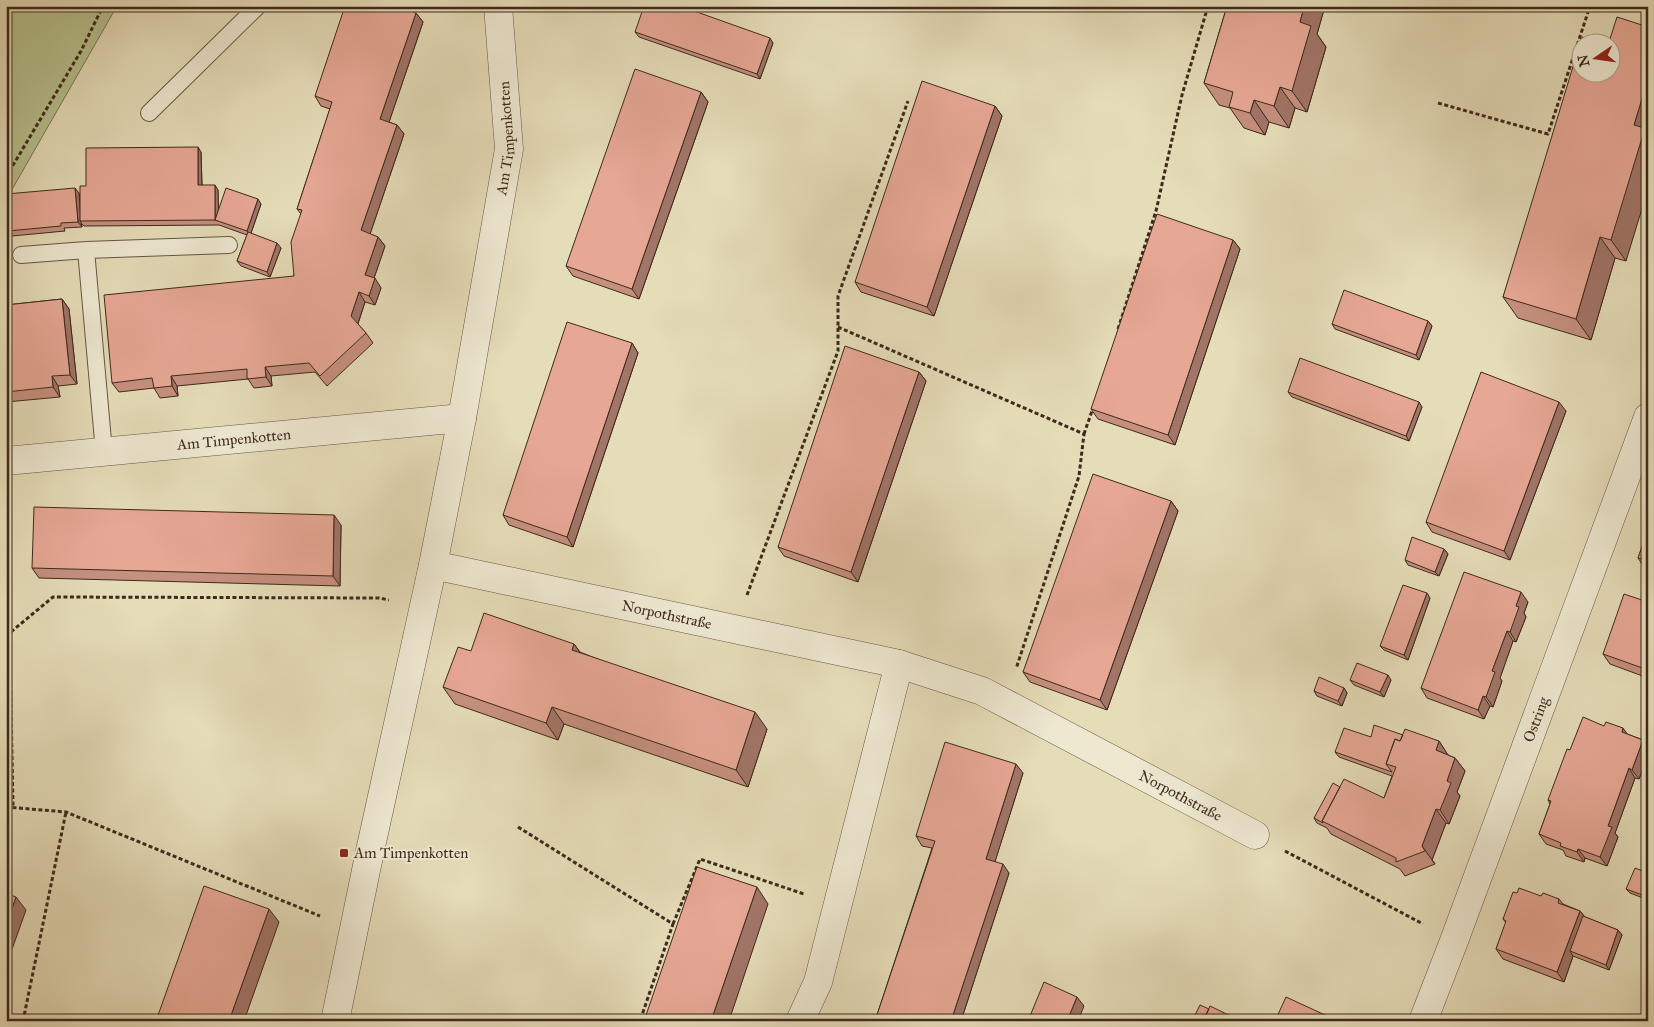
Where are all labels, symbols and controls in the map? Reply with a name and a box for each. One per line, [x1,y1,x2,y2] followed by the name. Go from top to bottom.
[1572,32,1622,82] north arrow
[1574,53,1593,69] text: N
[492,81,518,197] street label: Am Timpenkotten
[175,425,292,454] street label: Am Timpenkotten
[620,596,713,633] street label: Norpothstraße
[1519,693,1553,745] street label: Ostring
[1136,766,1225,825] street label: Norpothstraße
[353,844,468,862] place label: Am Timpenkotten
[338,847,350,859] marker: Am Timpenkotten

